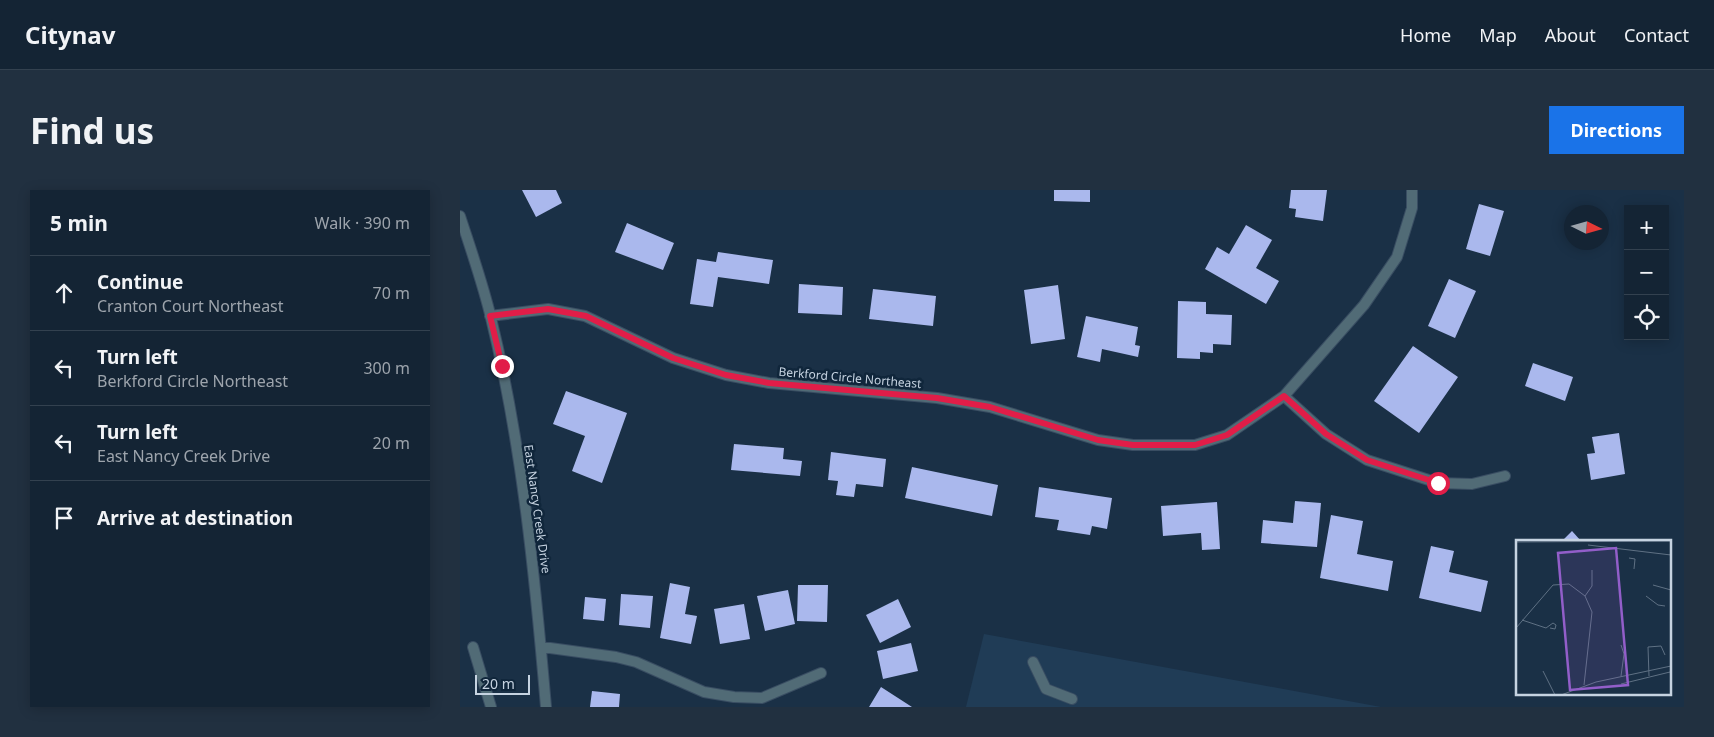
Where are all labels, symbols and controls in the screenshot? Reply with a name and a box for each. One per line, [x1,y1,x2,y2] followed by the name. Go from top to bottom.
[25,18,115,51] text: Citynav
[1400,23,1451,47] text: Home
[1479,23,1517,47] text: Map
[1545,23,1596,47] text: About
[1624,23,1689,47] text: Contact
[1549,106,1684,154] button: Directions
[30,107,154,154] text: Find us
[1564,205,1609,250] north arrow
[1624,205,1669,340] map controls
[1624,205,1669,250] button: +
[50,209,108,237] text: 5 min
[315,212,410,234] text: Walk · 390 m
[1624,250,1669,295] button: −
[97,269,183,295] text: Continue
[50,279,78,307] icon: ahead
[373,282,410,304] text: 70 m
[97,295,284,317] text: Cranton Court Northeast
[1624,295,1669,340] button: locate
[97,344,178,370] text: Turn left
[50,354,78,382] icon: left
[491,355,514,378] route end
[363,357,410,379] text: 300 m
[778,363,923,392] street label: Berkford Circle Northeast
[97,370,288,392] text: Berkford Circle Northeast
[97,419,178,445] text: Turn left
[50,429,78,457] icon: left
[373,432,410,454] text: 20 m
[520,443,555,575] street label: East Nancy Creek Drive
[97,445,270,467] text: East Nancy Creek Drive
[1427,472,1450,495] route start
[50,504,78,532] icon: arrive
[97,505,293,531] text: Arrive at destination
[1516,540,1672,694] inset map
[475,672,530,695] scale bar
[482,674,515,693] text: 20 m

